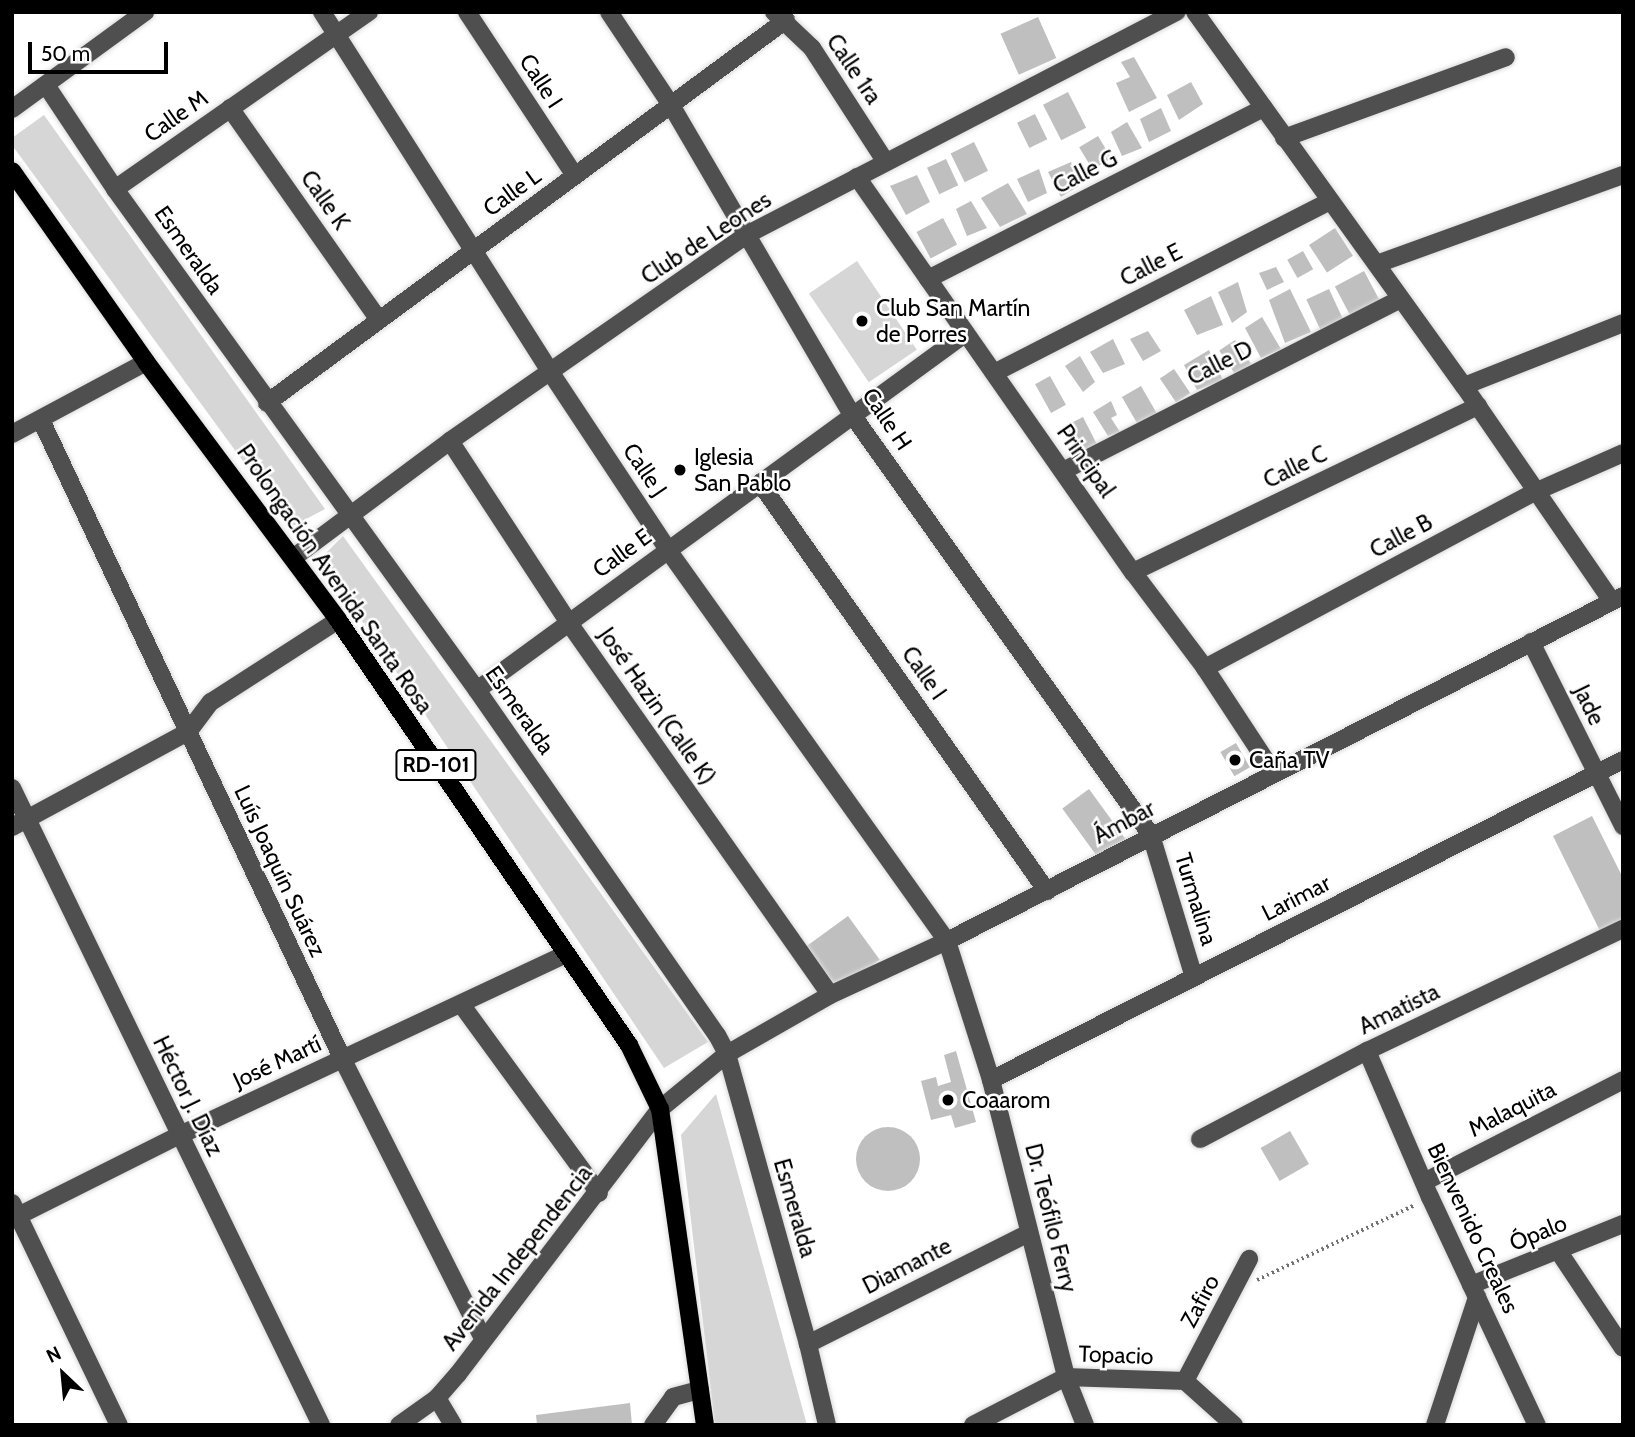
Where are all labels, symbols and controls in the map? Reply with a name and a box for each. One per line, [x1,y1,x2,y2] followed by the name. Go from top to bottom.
[32,28,172,72] scale bar
[821,29,887,109] street label: Calle 1ra
[41,41,90,66] text: 50 m
[513,49,569,113] street label: Calle I
[139,84,213,148] street label: Calle M
[1048,144,1122,200] street label: Calle G
[478,162,546,222] street label: Calle L
[295,165,355,235] street label: Calle K
[636,186,776,290] street label: Club de Leones
[149,201,229,299] street label: Esmeralda
[1115,238,1187,292] street label: Calle E
[876,294,1030,348] place label: Club San Martín de Porres
[854,313,870,329] marker: Club San Martín de Porres
[1183,335,1257,391] street label: Calle D
[856,383,918,455] street label: Calle H
[1051,419,1121,503] street label: Principal
[617,438,673,502] street label: Calle J
[231,439,439,719] street label: Prolongación Avenida Santa Rosa
[1259,440,1331,494] street label: Calle C
[694,443,791,497] place label: Iglesia San Pablo
[672,462,688,478] marker: Iglesia San Pablo
[1365,508,1437,564] street label: Calle B
[587,523,657,583] street label: Calle E
[593,622,721,790] street label: José Hazin (Calle K)
[896,641,952,705] street label: Calle I
[480,661,560,759] street label: Esmeralda
[1568,680,1610,730] street label: Jade
[1249,746,1330,774] place label: Caña TV
[394,748,478,782] road number: RD-101
[1227,752,1243,768] marker: Caña TV
[228,781,332,961] street label: Luís Joaquín Suárez
[1089,794,1159,850] street label: Ámbar
[1169,850,1223,948] street label: Turmalina
[1257,869,1335,927] street label: Larimar
[1354,978,1444,1040] street label: Amatista
[229,1030,325,1094] street label: José Martí
[147,1032,229,1160] street label: Héctor J. Díaz
[1464,1075,1560,1143] street label: Malaquita
[962,1086,1050,1114] place label: Coaarom
[940,1092,956,1108] marker: Coaarom
[1422,1139,1524,1317] street label: Bienvenido Creales
[1019,1141,1083,1295] street label: Dr. Teófilo Ferry
[768,1155,822,1261] street label: Esmeralda
[436,1160,598,1356] street label: Avenida Independencia
[1505,1209,1571,1257] street label: Ópalo
[858,1232,956,1300] street label: Diamante
[1175,1270,1225,1332] street label: Zafiro
[28,1339,98,1409] north arrow
[1078,1340,1154,1370] street label: Topacio
[42,1341,65,1368] text: N

